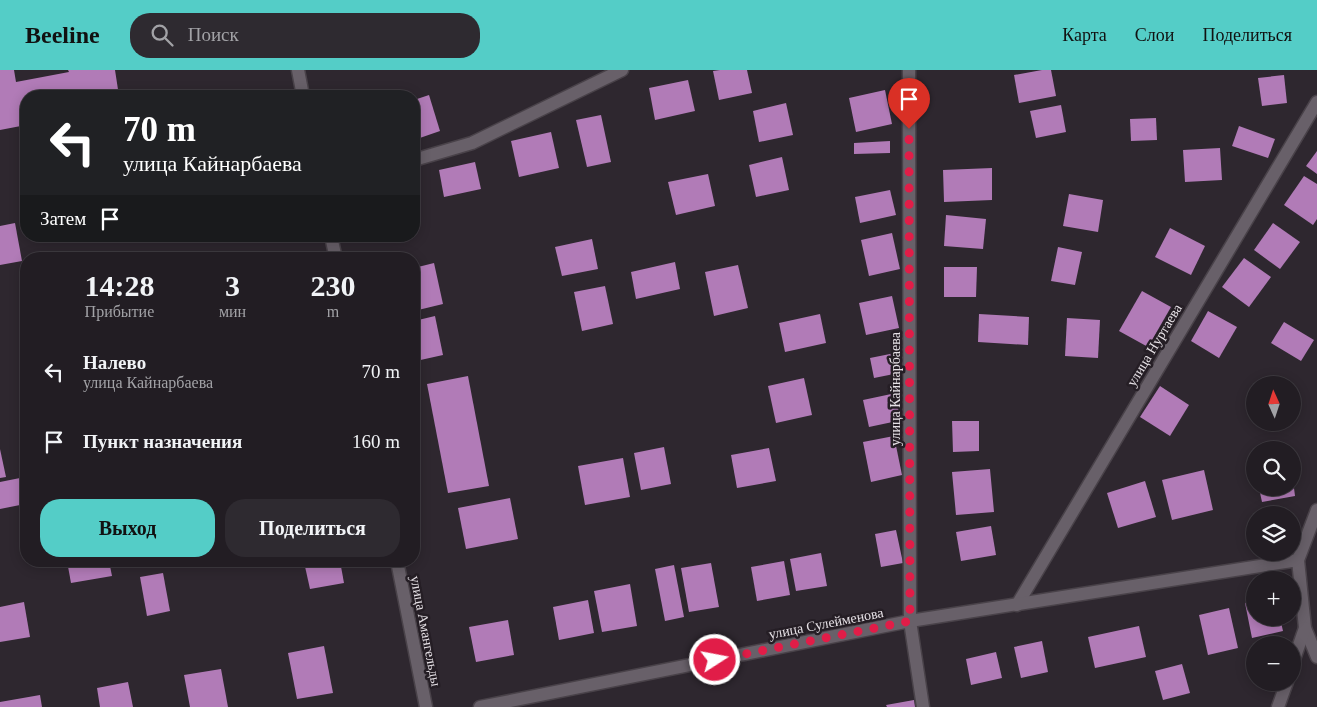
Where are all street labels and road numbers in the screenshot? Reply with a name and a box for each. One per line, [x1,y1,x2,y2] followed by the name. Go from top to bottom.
[1124,301,1185,389] street label: улица Нуртаева
[888,331,903,446] street label: улица Кайнарбаева
[407,575,444,688] street label: улица Амангельды
[768,605,885,642] street label: улица Сулейменова

